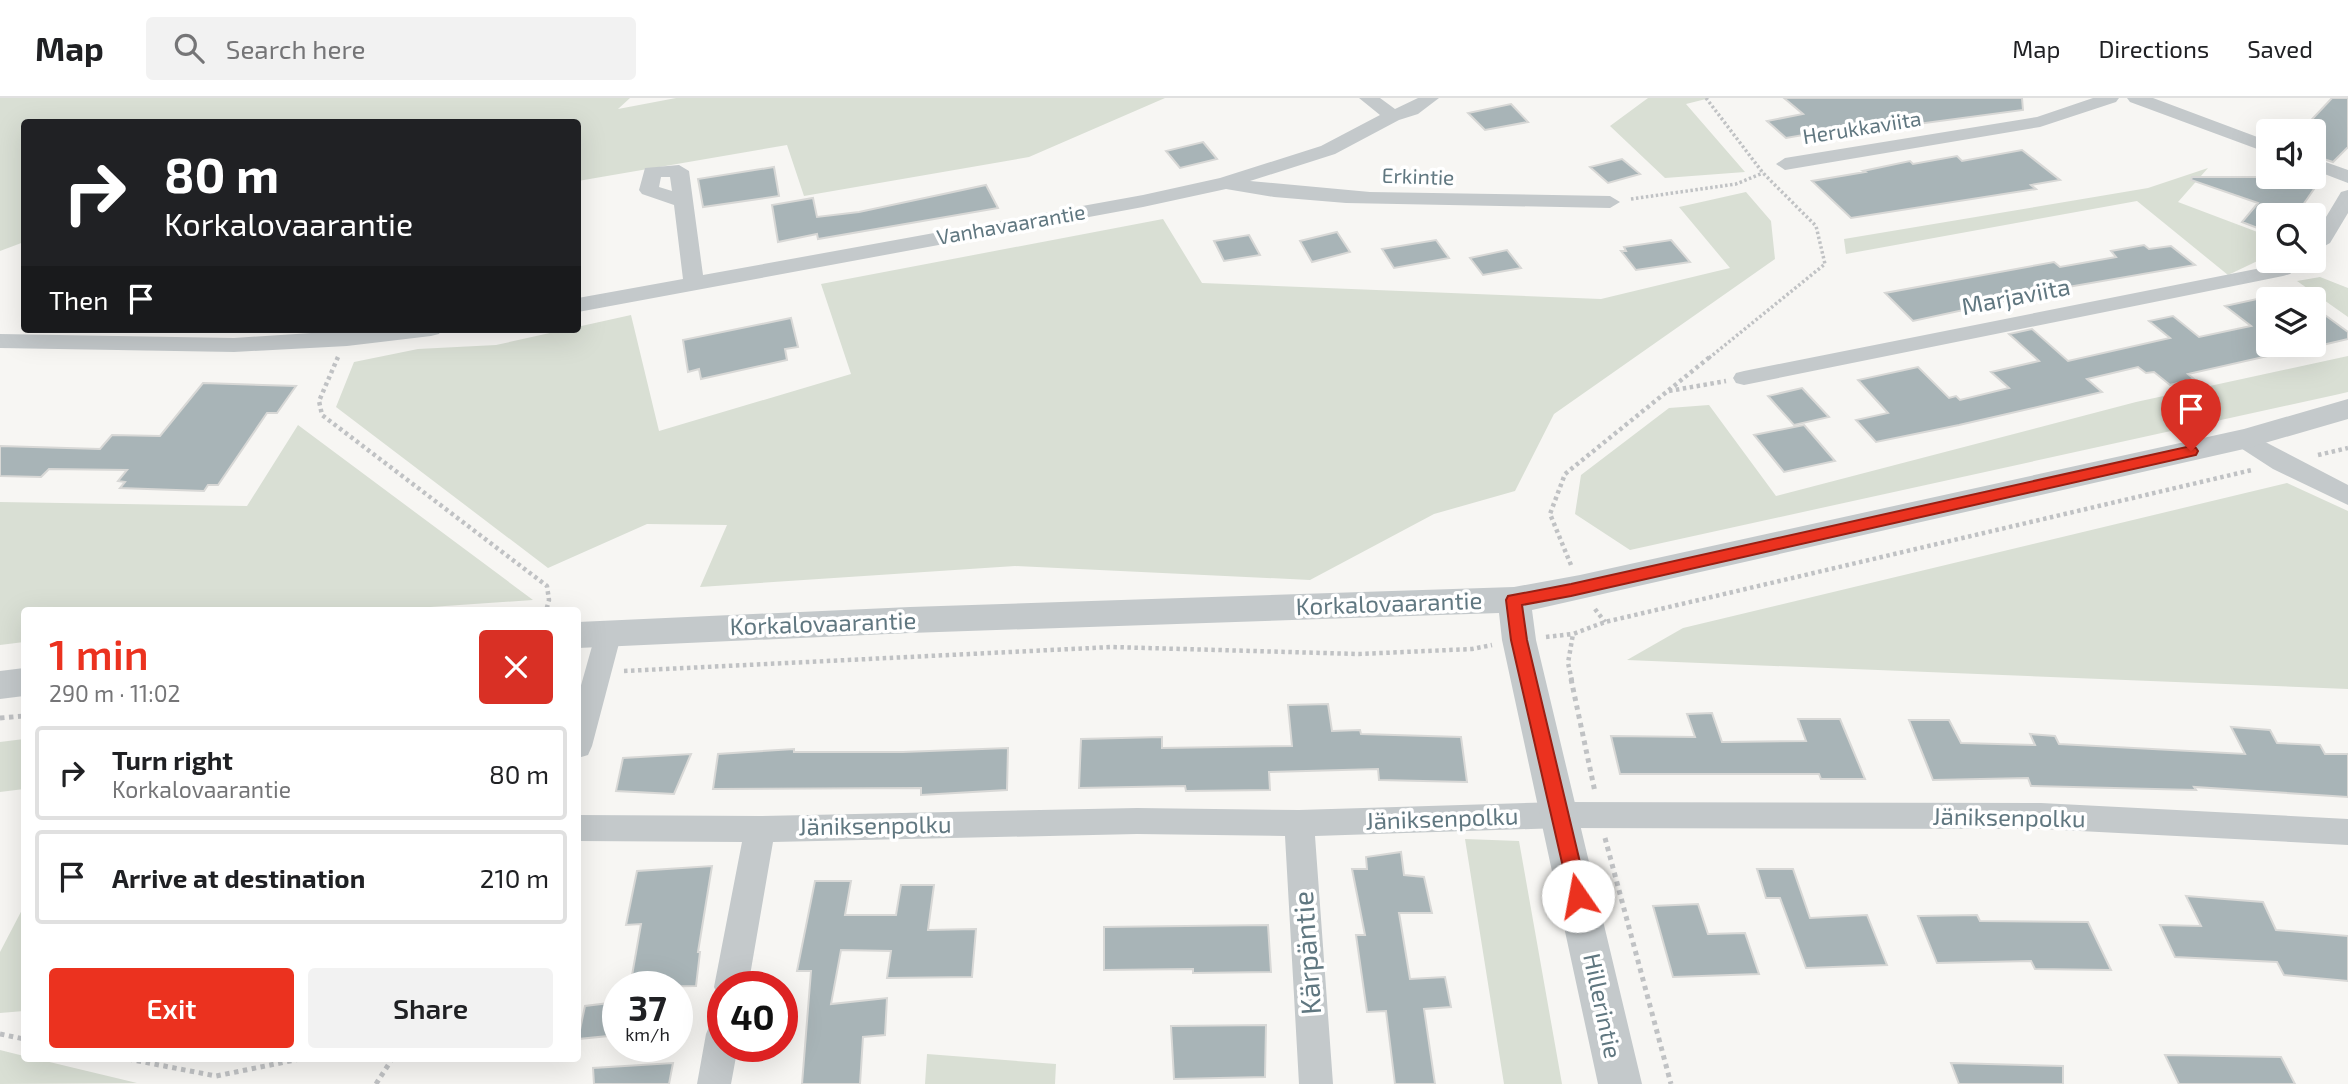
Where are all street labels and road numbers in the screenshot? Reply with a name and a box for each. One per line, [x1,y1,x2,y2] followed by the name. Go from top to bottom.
[1801,105,1923,148] street label: Herukkaviita
[1381,162,1455,189] street label: Erkintie
[935,198,1087,249] street label: Vanhavaarantie
[1959,271,2072,320] street label: Marjaviita
[1295,585,1483,620] street label: Korkalovaarantie
[729,605,917,640] street label: Korkalovaarantie
[1365,800,1519,835] street label: Jäniksenpolku
[1932,801,2086,832] street label: Jäniksenpolku
[798,809,952,840] street label: Jäniksenpolku
[1285,890,1327,1016] street label: Kärpäntie
[1578,951,1629,1061] street label: Hillerintie

